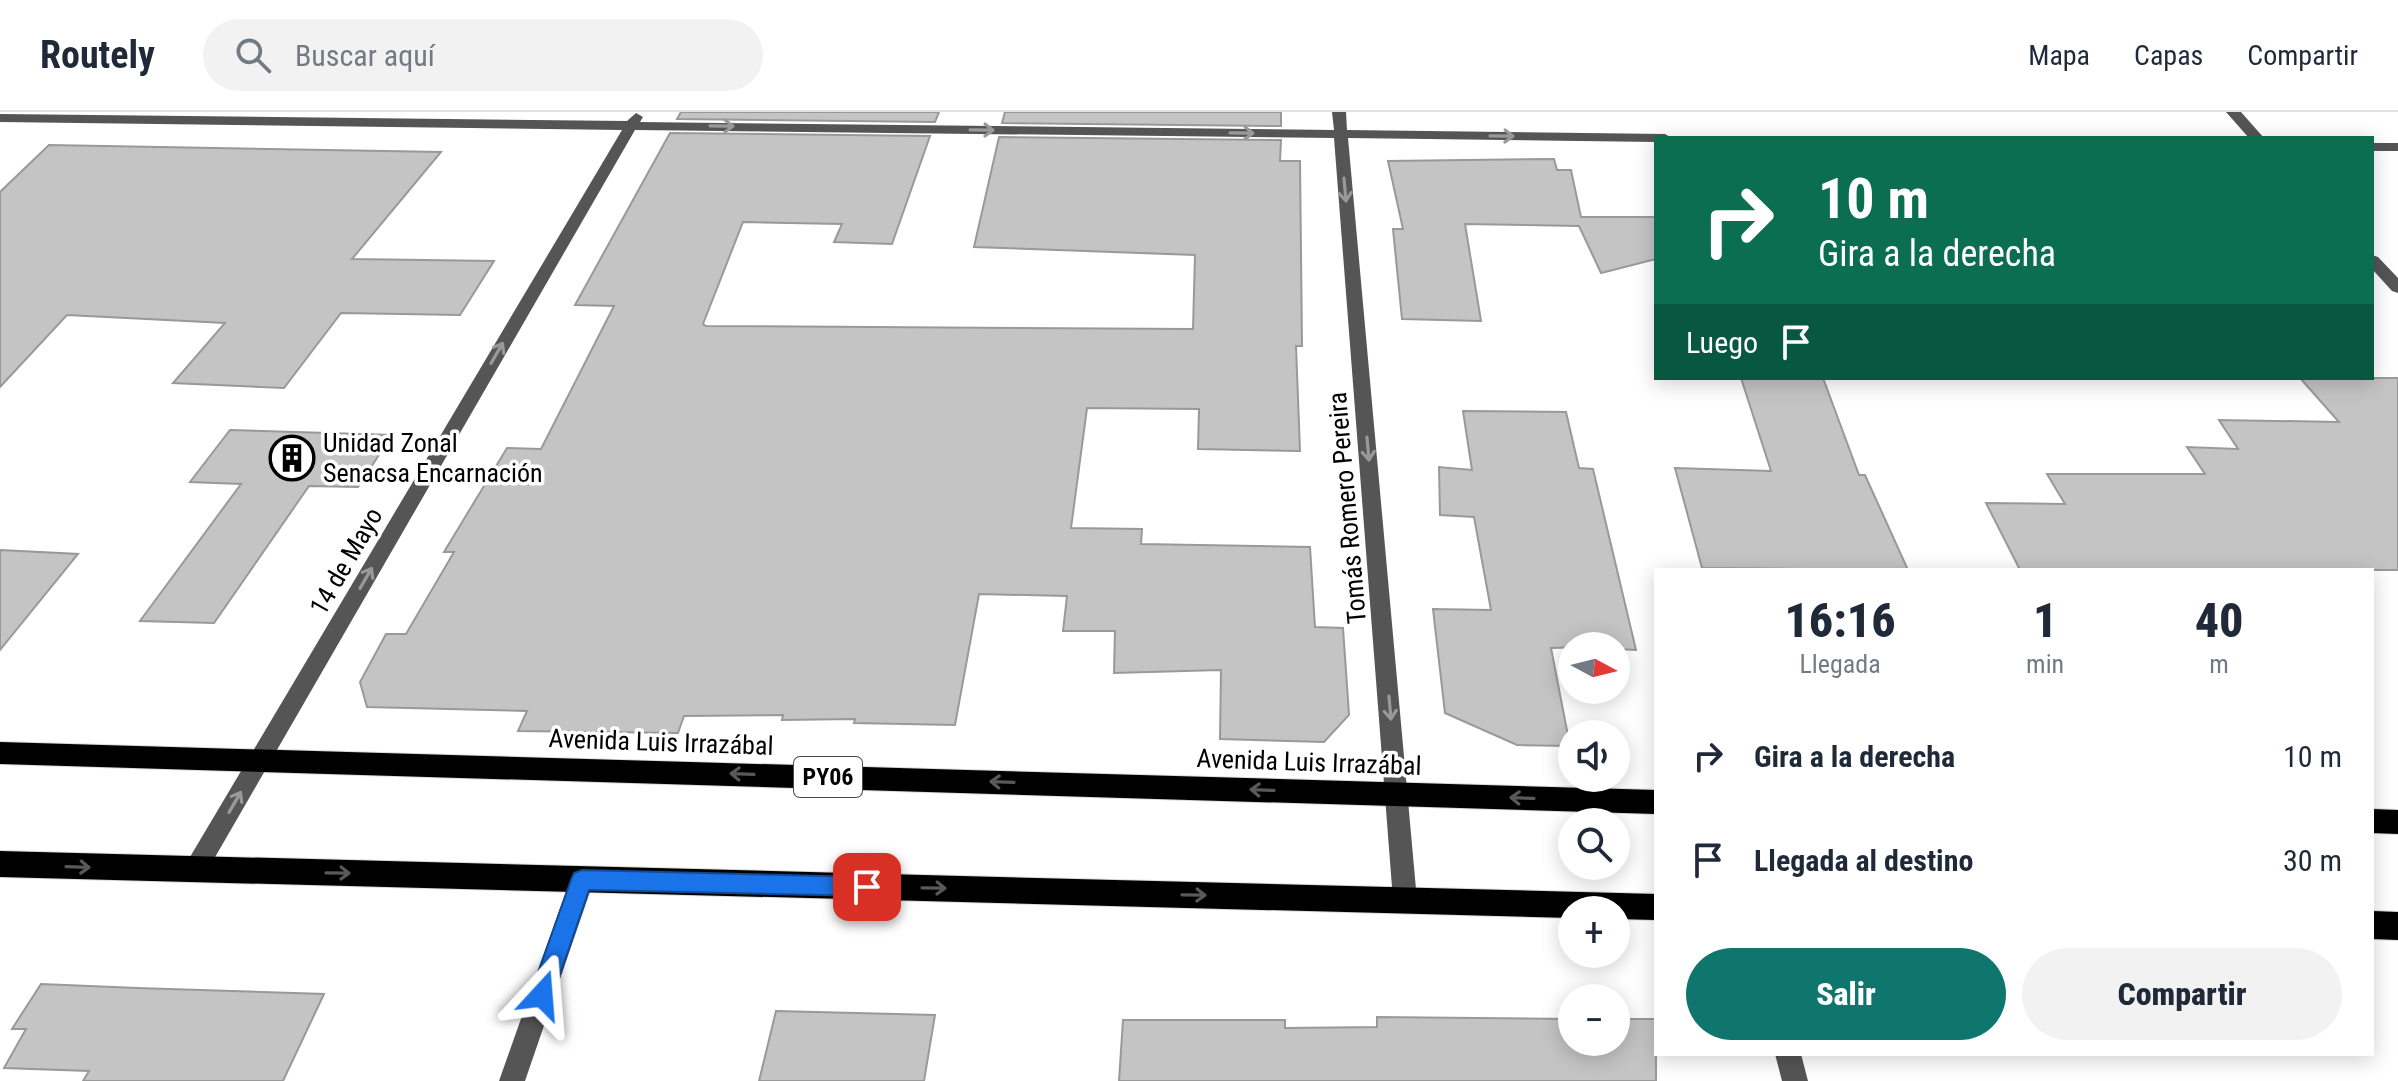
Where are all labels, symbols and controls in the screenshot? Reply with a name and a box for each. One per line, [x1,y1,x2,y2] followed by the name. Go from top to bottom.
[203,19,763,91] search box
[40,33,155,77] text: Routely
[231,33,275,77] icon: search
[295,38,435,73] text: Buscar aquí
[2028,39,2090,72] text: Mapa
[2134,39,2203,72] text: Capas
[2247,39,2358,72] text: Compartir
[708,118,735,134] one-way arrow
[968,122,995,137] one-way arrow
[1228,125,1255,141] one-way arrow
[1488,128,1515,144] one-way arrow
[1818,166,1929,232] text: 10 m
[1686,168,1790,272] icon: right
[1338,176,1353,203] one-way arrow
[1818,233,2056,275] text: Gira a la derecha
[1774,320,1818,364] icon: arrive
[1686,325,1758,360] text: Luego
[490,342,505,366] one-way arrow
[1322,391,1372,625] street label: Tomás Romero Pereira
[323,428,543,488] place label: Unidad Zonal Senacsa Encarnación
[268,434,316,482] building icon: Unidad Zonal Senacsa Encarnación
[1360,435,1375,462] one-way arrow
[303,502,389,620] street label: 14 de Mayo
[358,567,374,590] one-way arrow
[1784,592,1896,649] text: 16:16
[2033,592,2057,649] text: 1
[2195,592,2243,649] text: 40
[1558,632,1630,704] north arrow
[1558,632,1630,1056] map controls
[1799,649,1881,679] text: Llegada
[2026,649,2064,679] text: min
[2209,649,2229,679] text: m
[1382,694,1397,721] one-way arrow
[1558,720,1630,792] button: sound
[548,723,774,761] street label: Avenida Luis Irrazábal
[1686,734,1730,778] icon: right
[1754,739,1955,774] text: Gira a la derecha
[2283,739,2342,774] text: 10 m
[1196,743,1422,781] street label: Avenida Luis Irrazábal
[794,757,862,797] road number: PY06
[729,767,756,782] one-way arrow
[989,775,1016,790] one-way arrow
[1249,783,1276,798] one-way arrow
[1509,790,1536,806] one-way arrow
[227,791,243,814] one-way arrow
[1558,808,1630,880] button: search
[1686,838,1730,882] icon: arrive
[1754,843,1973,878] text: Llegada al destino
[2283,843,2342,878] text: 30 m
[833,853,901,921] pin
[64,859,91,874] one-way arrow
[845,865,889,909] icon: arrive
[324,866,351,881] one-way arrow
[920,881,947,896] one-way arrow
[1180,887,1207,903] one-way arrow
[1558,896,1630,968] button: +
[1686,948,2006,1040] button: Salir
[2022,948,2342,1040] button: Compartir
[500,953,584,1037] position arrow
[1558,984,1630,1056] button: −

